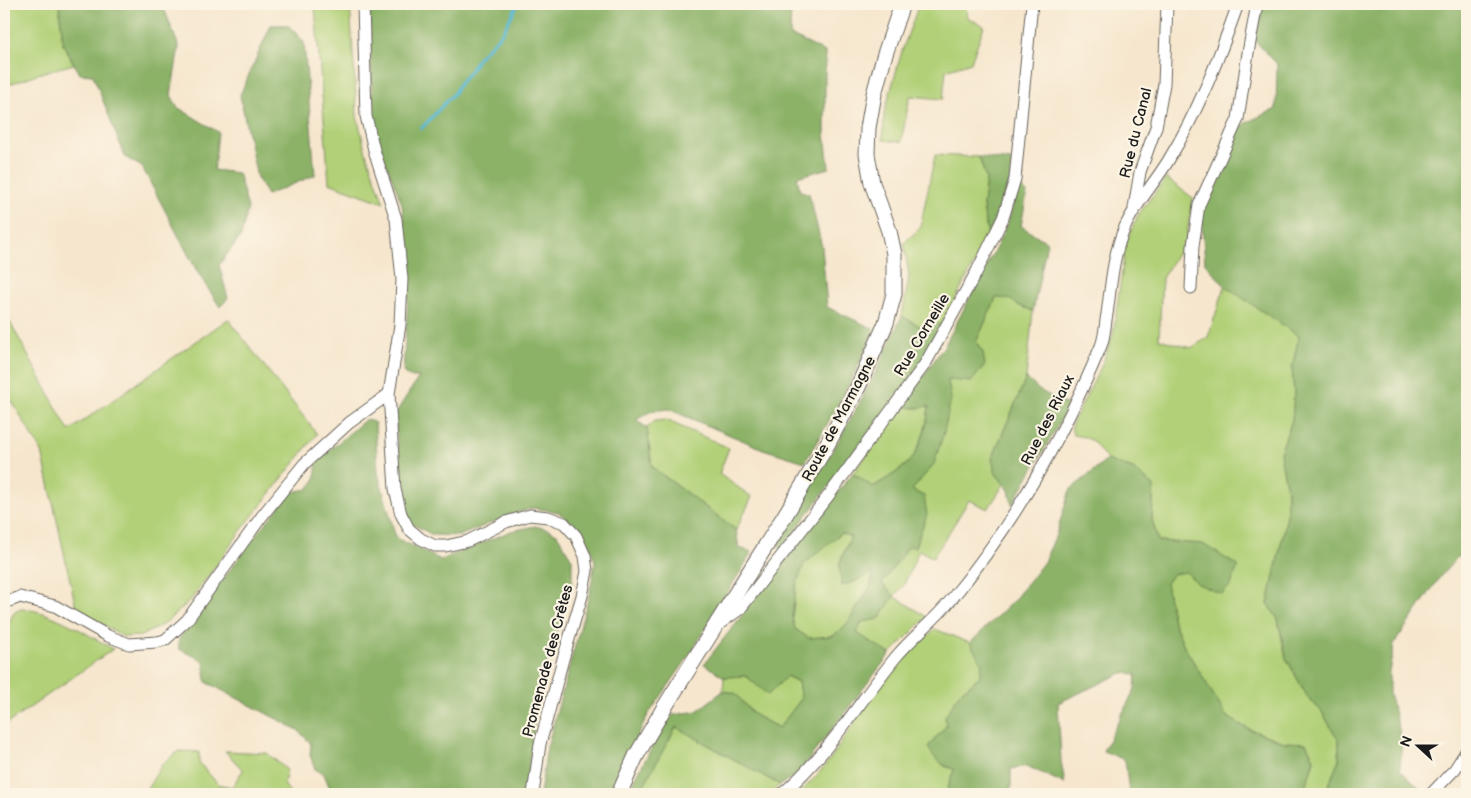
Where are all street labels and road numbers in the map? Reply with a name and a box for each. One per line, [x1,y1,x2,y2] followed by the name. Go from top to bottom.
[1116,86,1156,180] street label: Rue du Canal
[890,290,954,380] street label: Rue Corneille
[798,353,880,485] street label: Route de Marmagne
[1017,372,1079,468] street label: Rue des Riaux
[518,582,578,739] street label: Promenade des Crêtes

